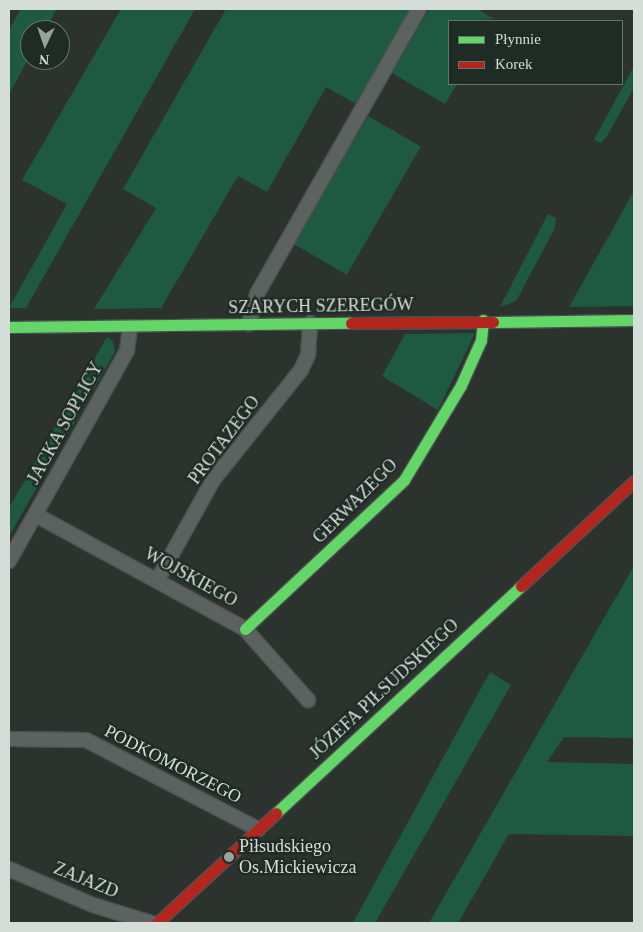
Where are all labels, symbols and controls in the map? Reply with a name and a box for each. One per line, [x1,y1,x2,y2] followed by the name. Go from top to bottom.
[20,20,70,70] north arrow
[448,20,623,85] legend
[495,31,541,47] text: Płynnie
[39,52,50,67] text: N
[495,56,533,72] text: Korek
[228,294,414,318] street label: SZARYCH SZEREGÓW
[22,358,108,488] street label: JACKA SOPLICY
[184,391,264,489] street label: PROTAZEGO
[308,454,402,548] street label: GERWAZEGO
[141,543,241,611] street label: WOJSKIEGO
[305,614,463,764] street label: JÓZEFA PIŁSUDSKIEGO
[101,720,245,808] street label: PODKOMORZEGO
[239,836,356,879] place label: Piłsudskiego Os.Mickiewicza
[223,851,235,863] marker: Piłsudskiego Os.Mickiewicza
[50,857,122,903] street label: ZAJAZD

